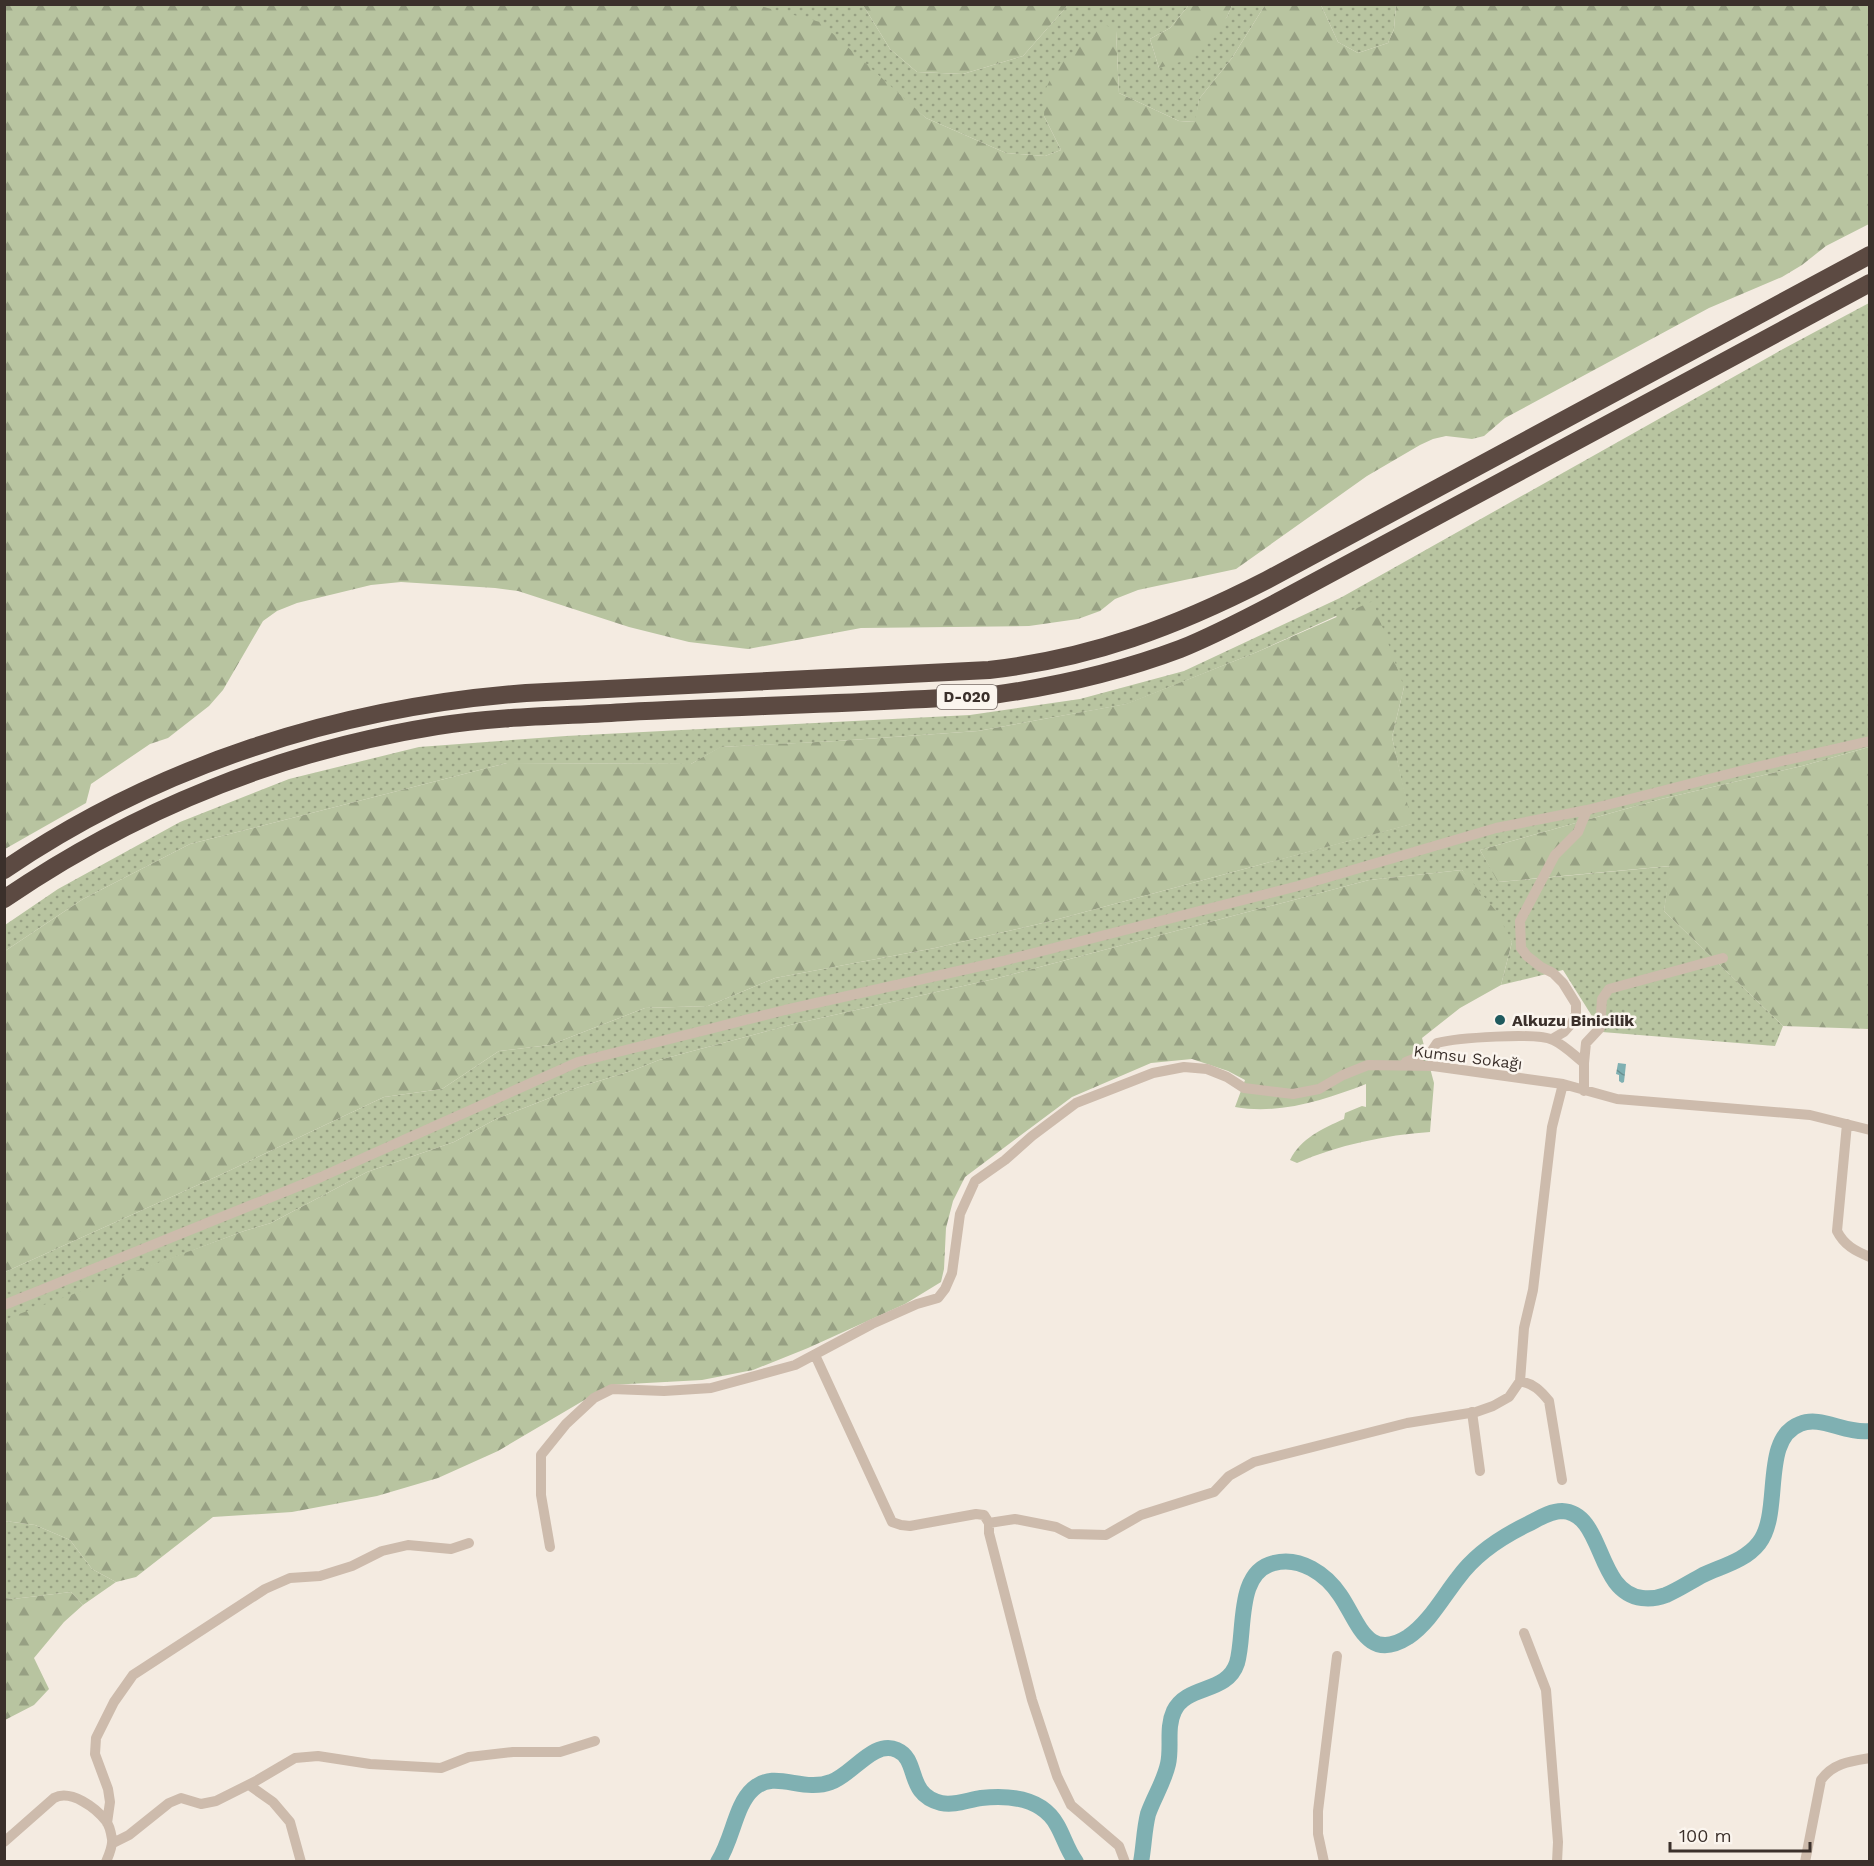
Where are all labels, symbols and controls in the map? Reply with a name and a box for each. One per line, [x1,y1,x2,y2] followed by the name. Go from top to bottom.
[937,685,997,709] road number: D-020
[1512,1011,1634,1030] place label: Alkuzu Binicilik
[1493,1013,1507,1027] marker: Alkuzu Binicilik
[1412,1041,1523,1074] street label: Kumsu Sokağı
[1670,1815,1810,1853] scale bar
[1679,1825,1732,1846] text: 100 m

